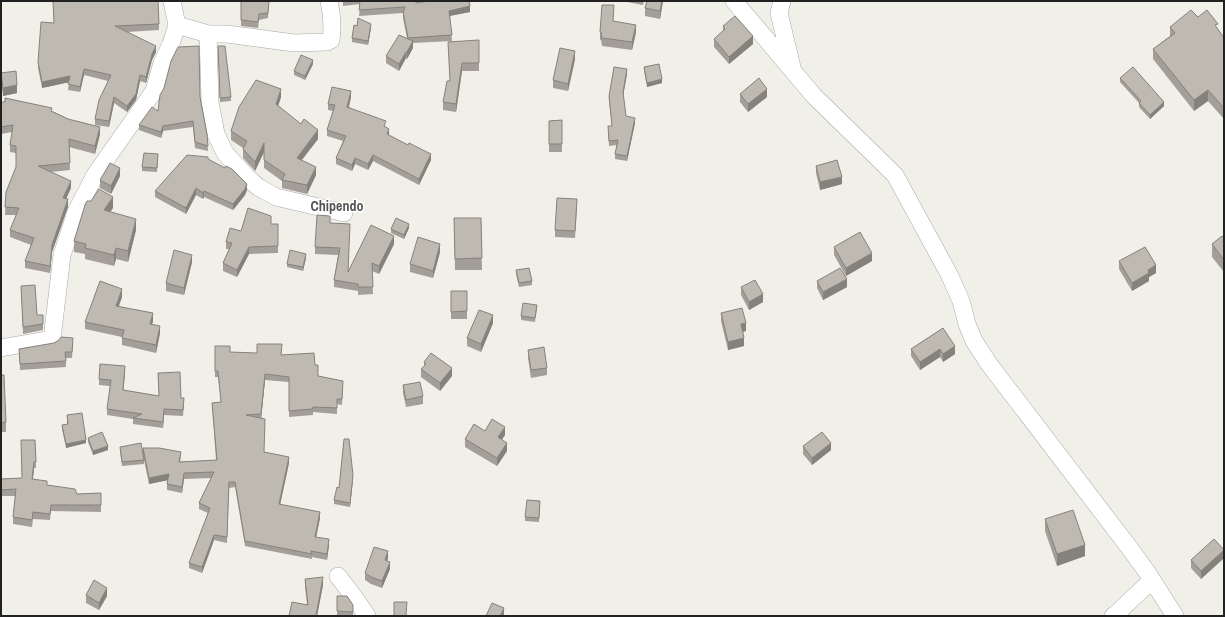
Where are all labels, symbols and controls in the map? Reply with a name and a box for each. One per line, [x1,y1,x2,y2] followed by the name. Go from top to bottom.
[311,197,363,215] district label: Chipendo

